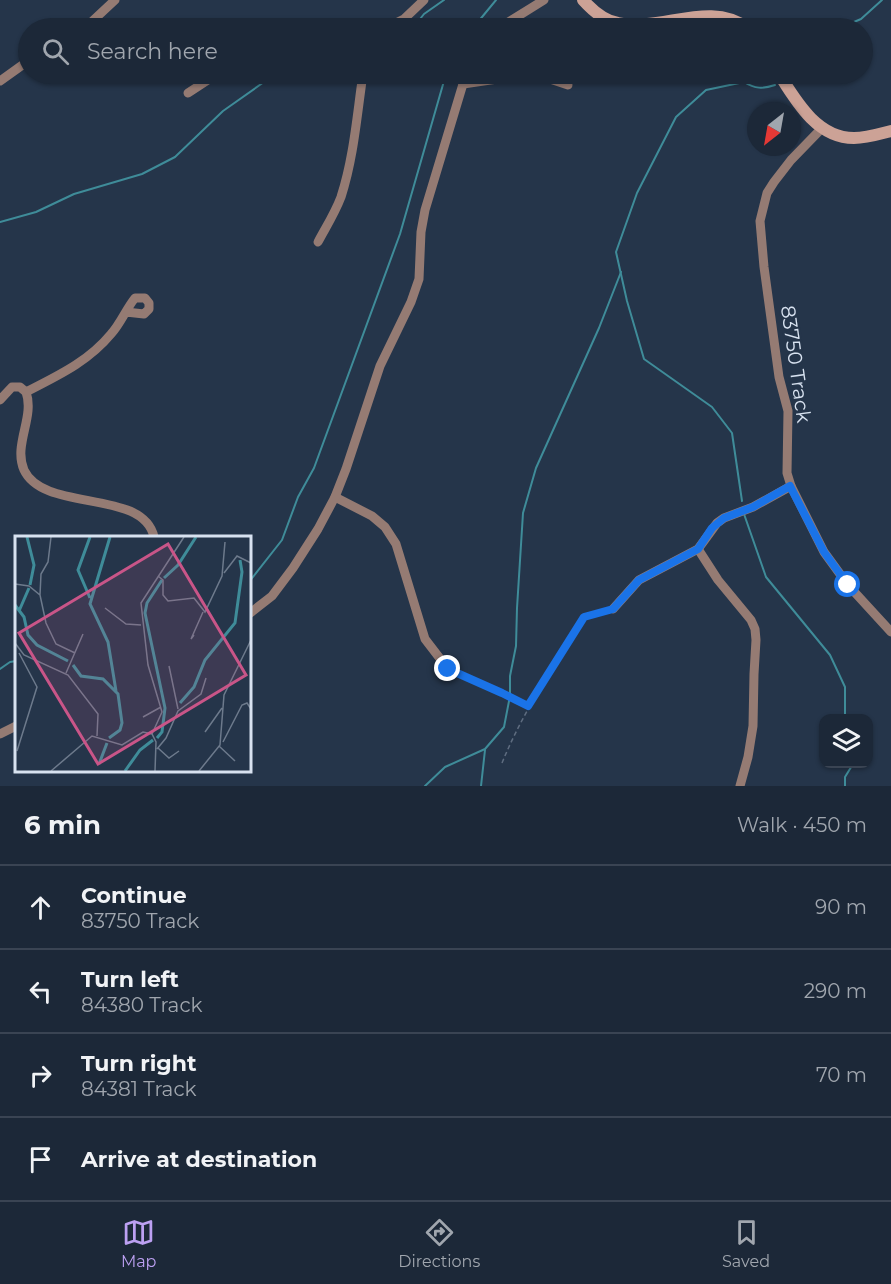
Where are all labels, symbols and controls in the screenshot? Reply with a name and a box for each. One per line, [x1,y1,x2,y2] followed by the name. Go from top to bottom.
[18,18,873,84] search box
[39,35,72,68] icon: search
[87,38,218,65] text: Search here
[747,102,801,156] north arrow
[776,304,816,424] street label: 83750 Track
[15,536,250,771] inset map
[834,571,860,597] route start
[434,655,460,681] route end
[819,714,873,768] map controls
[819,714,873,768] button: layers
[24,809,101,841] text: 6 min
[737,813,867,837] text: Walk · 450 m
[81,882,187,909] text: Continue
[24,891,57,924] icon: ahead
[815,895,867,919] text: 90 m
[81,909,199,933] text: 83750 Track
[81,966,179,993] text: Turn left
[24,975,57,1008] icon: left
[804,979,867,1003] text: 290 m
[81,993,202,1017] text: 84380 Track
[81,1050,196,1077] text: Turn right
[24,1059,57,1092] icon: right
[816,1063,867,1087] text: 70 m
[81,1077,196,1101] text: 84381 Track
[24,1143,57,1176] icon: arrive
[81,1146,317,1173] text: Arrive at destination
[121,1216,156,1271] tab: Map
[398,1216,480,1271] tab: Directions
[722,1216,770,1271] tab: Saved

